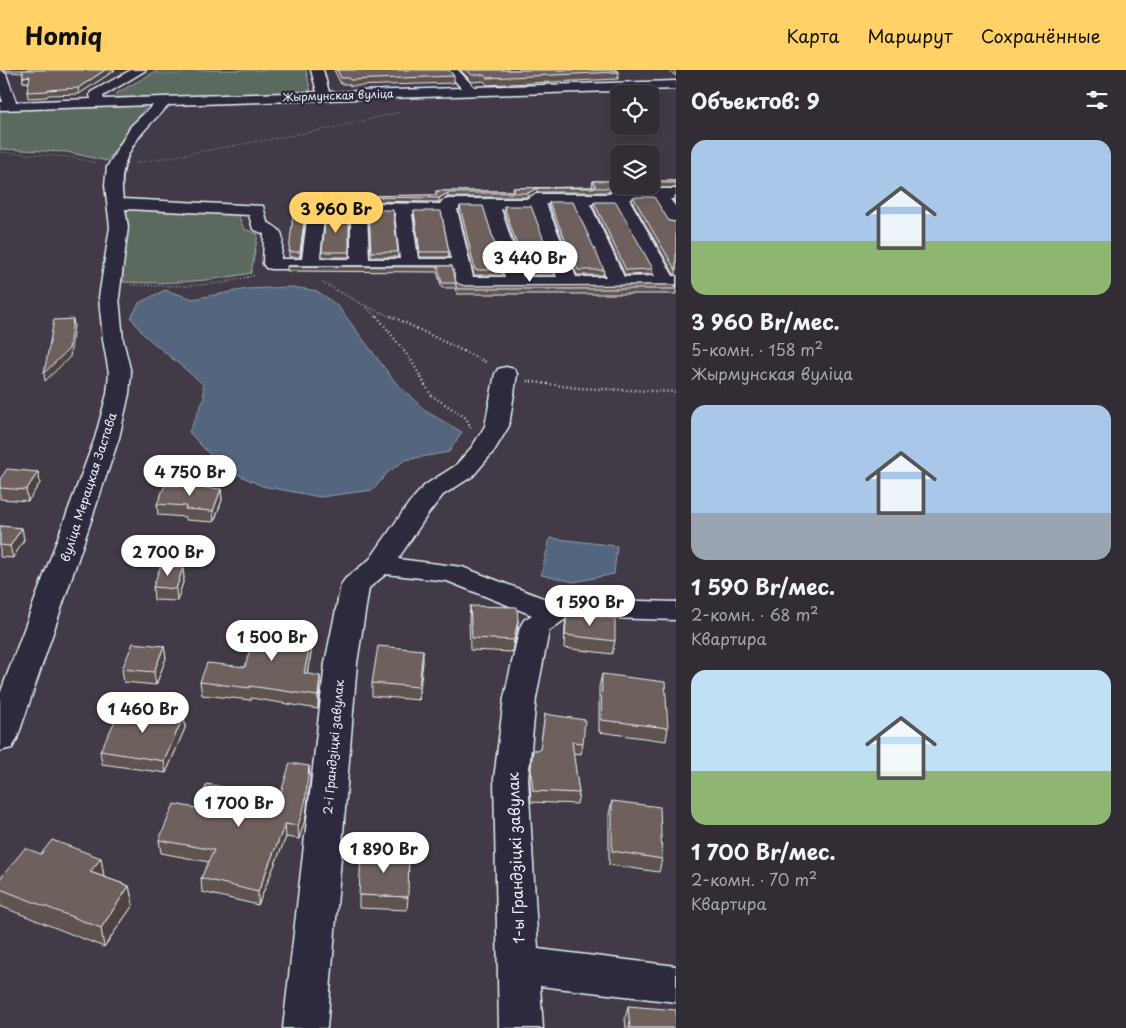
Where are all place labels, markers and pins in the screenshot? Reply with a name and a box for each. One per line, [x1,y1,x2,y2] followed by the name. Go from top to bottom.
[284,191,388,234] pin: 3 960 Br
[478,240,582,283] pin: 3 440 Br
[138,454,242,497] pin: 4 750 Br
[116,534,220,577] pin: 2 700 Br
[538,584,642,627] pin: 1 590 Br
[220,620,324,662] pin: 1 500 Br
[91,692,195,734] pin: 1 460 Br
[187,786,291,828] pin: 1 700 Br
[332,832,436,874] pin: 1 890 Br

